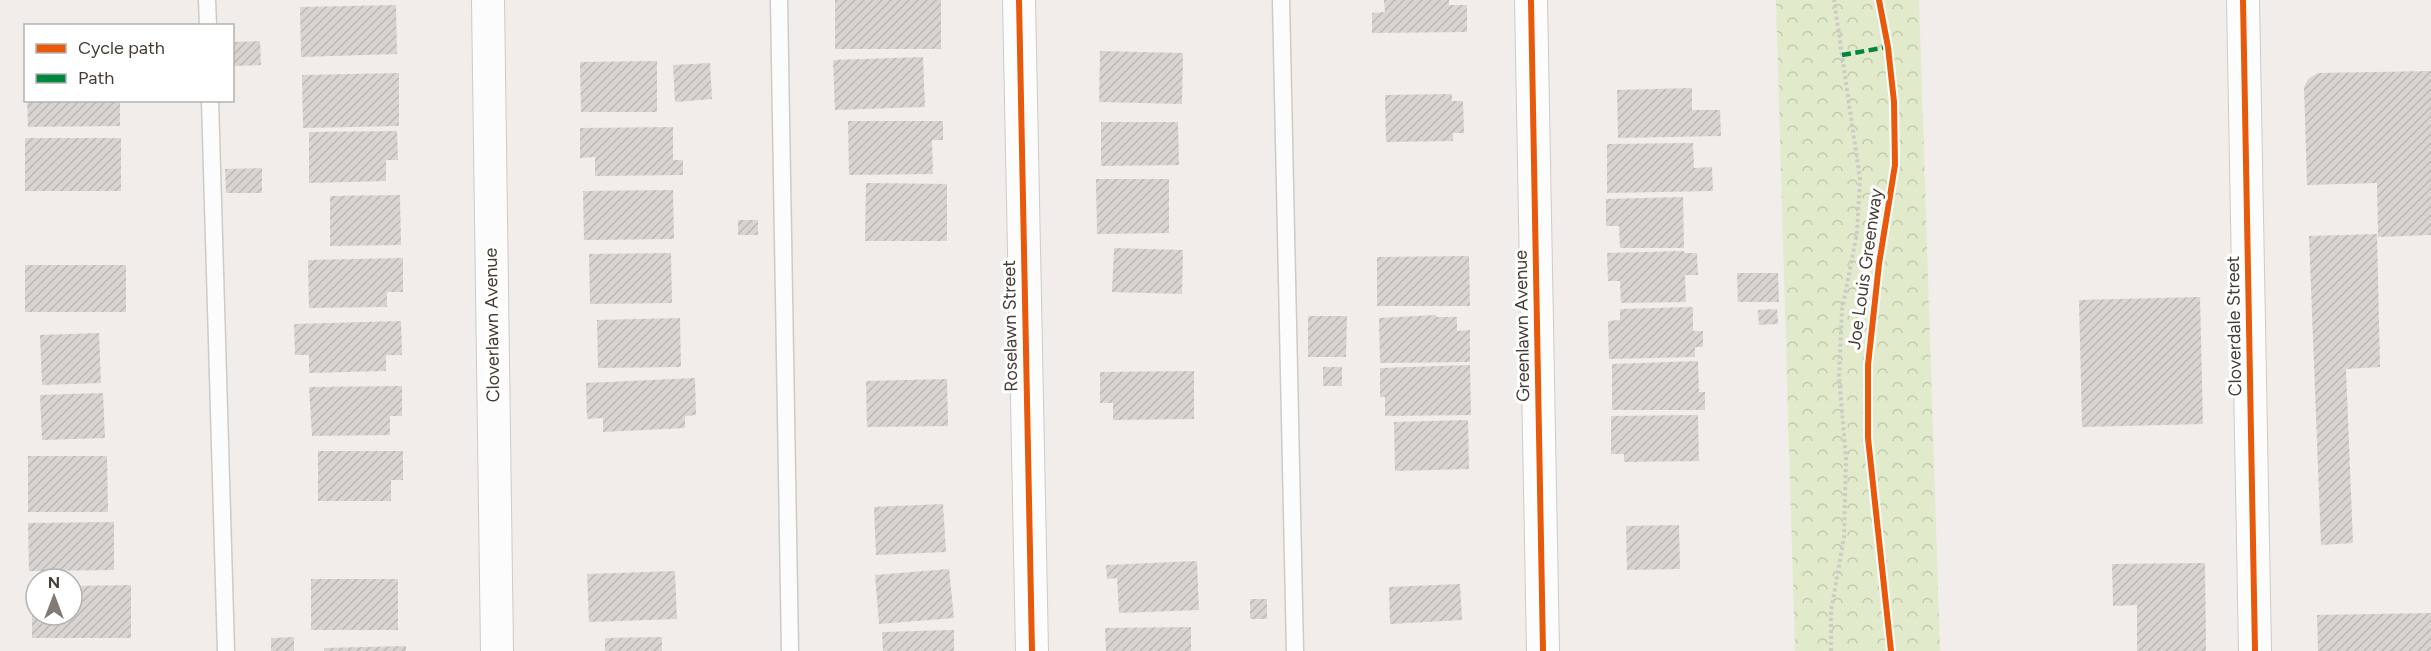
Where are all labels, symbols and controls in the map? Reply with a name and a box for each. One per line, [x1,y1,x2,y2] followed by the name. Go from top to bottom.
[24,24,234,102] legend
[78,37,165,59] text: Cycle path
[78,67,114,89] text: Path
[1843,186,1887,351] street label: Joe Louis Greenway
[480,247,504,403] street label: Cloverlawn Avenue
[1510,250,1534,402] street label: Greenlawn Avenue
[2222,255,2246,396] street label: Cloverdale Street
[998,260,1022,392] street label: Roselawn Street
[24,567,84,627] north arrow
[48,573,60,592] text: N

